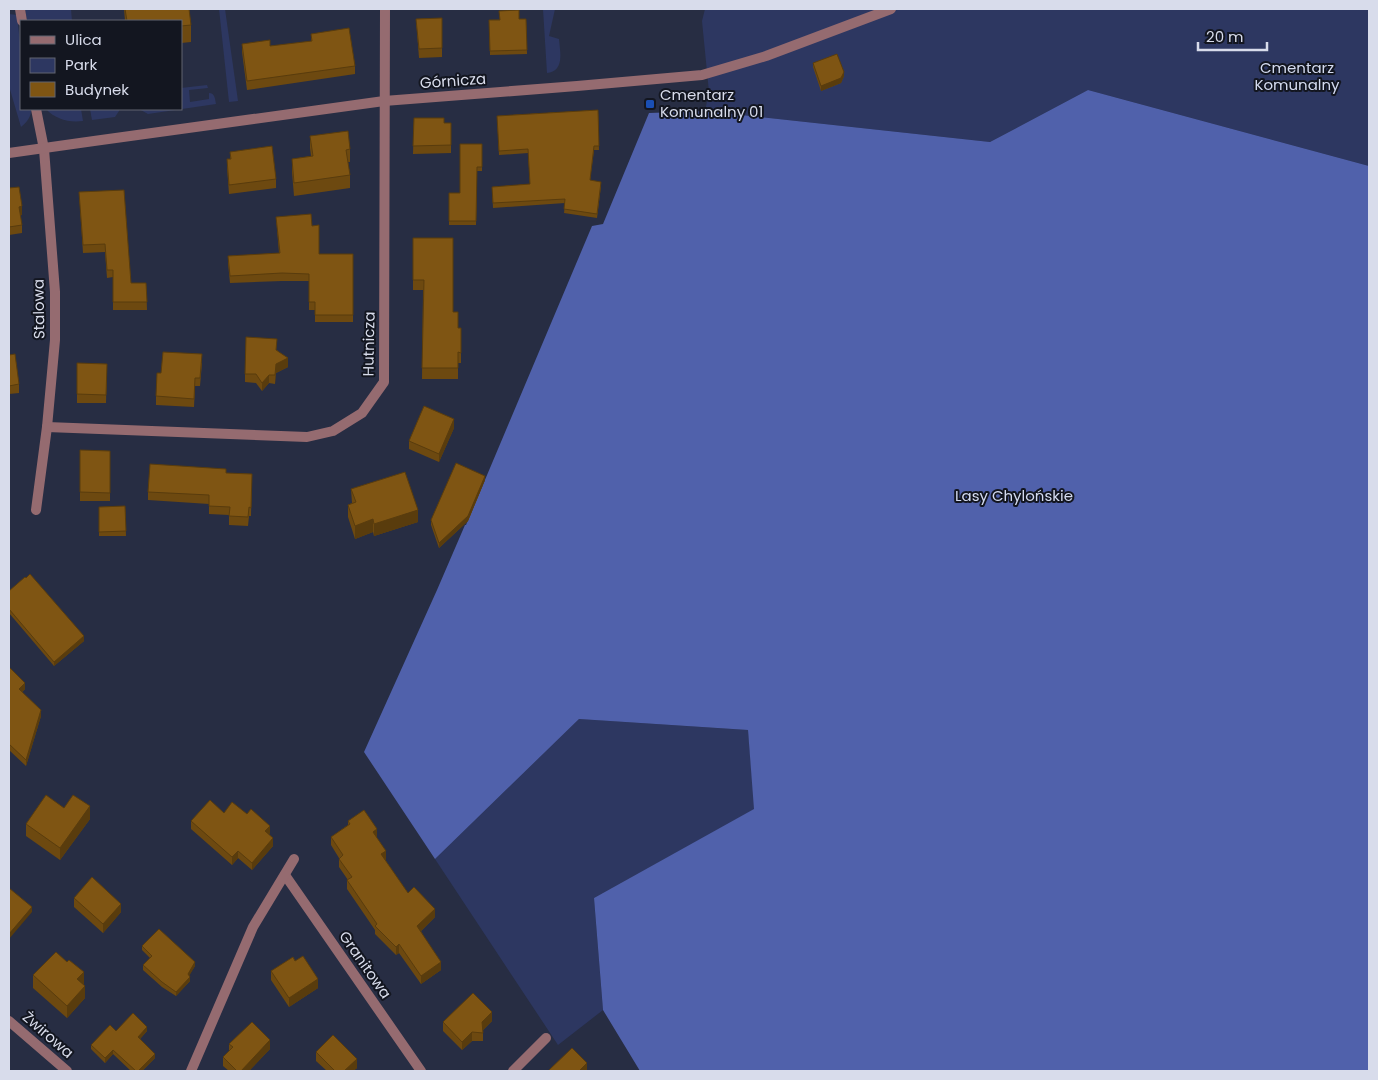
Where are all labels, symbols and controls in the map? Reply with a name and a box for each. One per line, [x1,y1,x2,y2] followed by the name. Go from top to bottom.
[20,20,182,110] legend
[1198,20,1267,52] scale bar
[1206,26,1244,47] text: 20 m
[65,29,102,50] text: Ulica
[65,54,97,75] text: Park
[1254,57,1340,95] park label: Cmentarz Komunalny
[419,68,487,93] street label: Górnicza
[65,79,129,100] text: Budynek
[660,84,763,122] place label: Cmentarz Komunalny 01
[644,98,656,110] marker: Cmentarz Komunalny 01
[27,279,50,339] street label: Stalowa
[357,311,380,377] street label: Hutnicza
[955,485,1073,506] park label: Lasy Chylońskie
[334,927,396,1003] street label: Granitowa
[18,1006,79,1063] street label: Żwirowa

